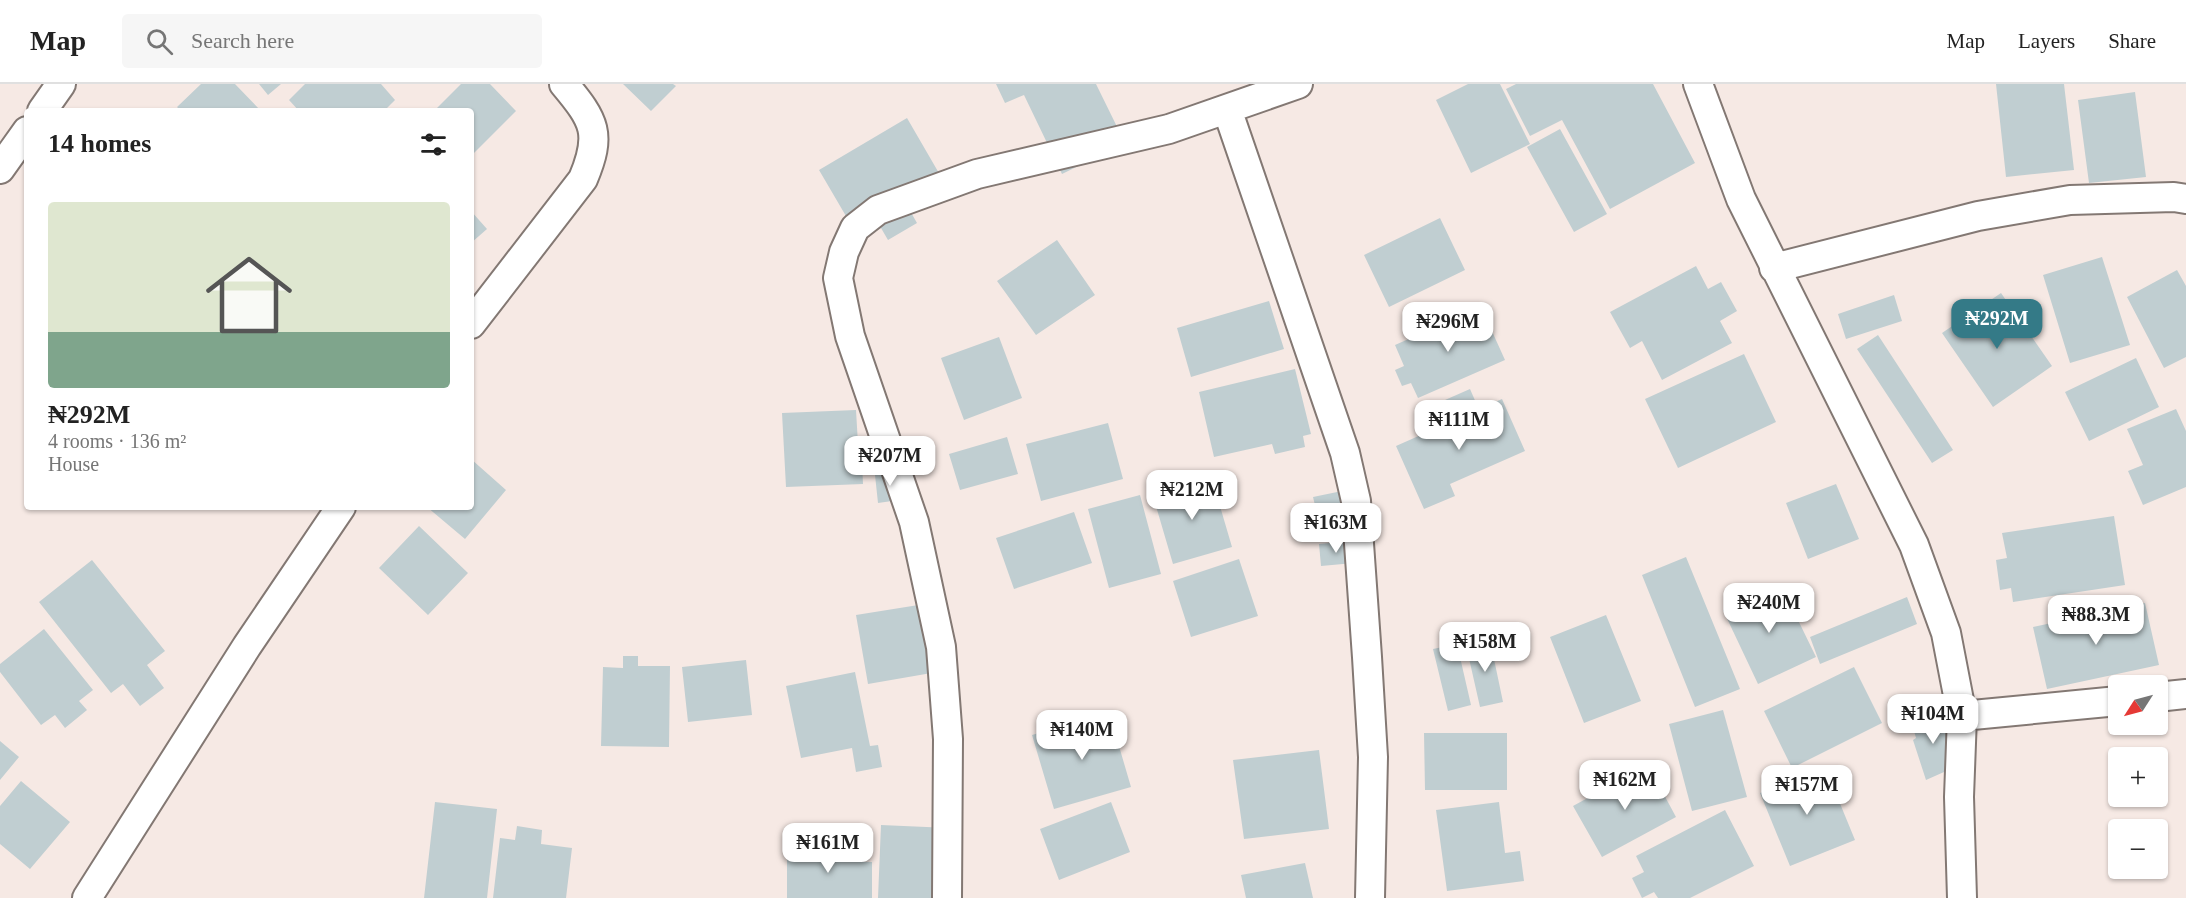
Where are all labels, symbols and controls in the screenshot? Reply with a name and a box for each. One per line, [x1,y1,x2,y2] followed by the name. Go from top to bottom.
[122,14,542,68] search box
[30,25,86,56] text: Map
[143,25,176,58] icon: search
[191,28,294,53] text: Search here
[1947,29,1985,53] text: Map
[2018,29,2075,53] text: Layers
[2108,29,2156,53] text: Share
[417,128,450,161] icon: filters
[48,129,151,158] text: 14 homes
[195,241,303,349] icon: home
[1955,299,2039,350] pin: ₦292M
[1406,302,1490,353] pin: ₦296M
[1965,307,2029,329] text: ₦292M
[1416,310,1480,332] text: ₦296M
[48,400,130,429] text: ₦292M
[1417,400,1501,451] pin: ₦111M
[1428,408,1490,430] text: ₦111M
[48,430,186,452] text: 4 rooms · 136 m²
[848,436,932,487] pin: ₦207M
[858,444,922,466] text: ₦207M
[48,453,99,475] text: House
[1150,470,1234,521] pin: ₦212M
[1160,478,1224,500] text: ₦212M
[1294,503,1378,554] pin: ₦163M
[1304,511,1368,533] text: ₦163M
[1727,583,1811,634] pin: ₦240M
[1737,591,1801,613] text: ₦240M
[2047,595,2145,646] pin: ₦88.3M
[2062,603,2130,625] text: ₦88.3M
[1443,622,1527,673] pin: ₦158M
[1453,630,1517,652] text: ₦158M
[2108,675,2168,735] north arrow
[2108,675,2168,879] map controls
[1891,694,1975,745] pin: ₦104M
[1901,702,1965,724] text: ₦104M
[1040,710,1124,761] pin: ₦140M
[1050,718,1114,740] text: ₦140M
[2108,747,2168,807] button: +
[1583,760,1667,811] pin: ₦162M
[1765,765,1849,816] pin: ₦157M
[1593,768,1657,790] text: ₦162M
[1775,773,1839,795] text: ₦157M
[2108,819,2168,879] button: −
[786,823,870,874] pin: ₦161M
[796,831,860,853] text: ₦161M

